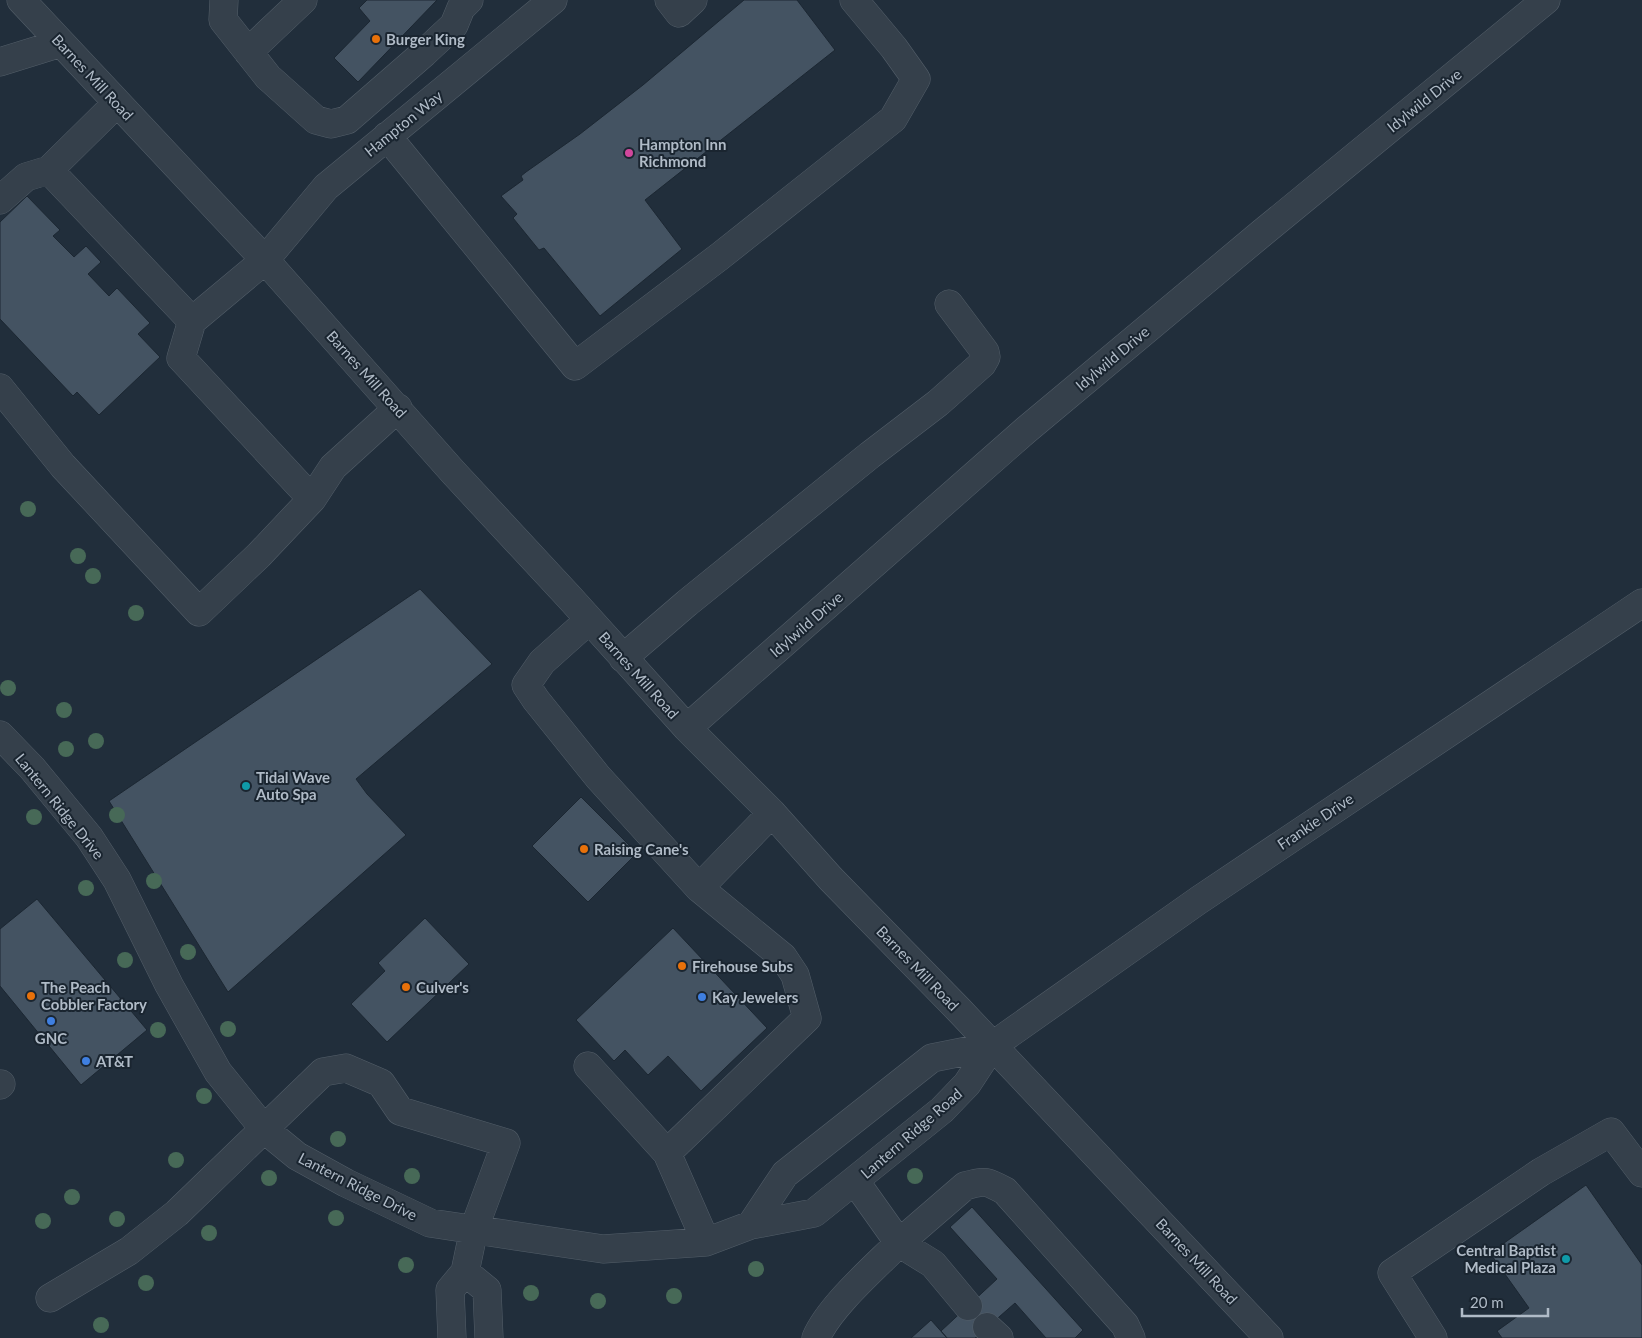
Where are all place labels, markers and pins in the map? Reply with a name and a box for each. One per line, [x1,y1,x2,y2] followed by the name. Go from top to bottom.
[386,30,465,48] place label: Burger King
[370,33,382,45] marker: Burger King
[639,135,726,170] place label: Hampton Inn Richmond
[623,147,635,159] marker: Hampton Inn Richmond
[255,768,330,803] place label: Tidal Wave Auto Spa
[240,780,252,792] marker: Tidal Wave Auto Spa
[594,840,689,858] place label: Raising Cane's
[578,843,590,855] marker: Raising Cane's
[692,957,794,975] place label: Firehouse Subs
[676,960,688,972] marker: Firehouse Subs
[41,978,147,1013] place label: The Peach Cobbler Factory
[416,978,469,996] place label: Culver's
[400,981,412,993] marker: Culver's
[712,988,799,1006] place label: Kay Jewelers
[25,990,37,1002] marker: The Peach Cobbler Factory
[696,991,708,1003] marker: Kay Jewelers
[45,1015,57,1027] marker: GNC
[35,1029,67,1047] place label: GNC
[95,1052,133,1070] place label: AT&T
[80,1055,92,1067] marker: AT&T
[1456,1241,1556,1276] place label: Central Baptist Medical Plaza
[1560,1253,1572,1265] marker: Central Baptist Medical Plaza

